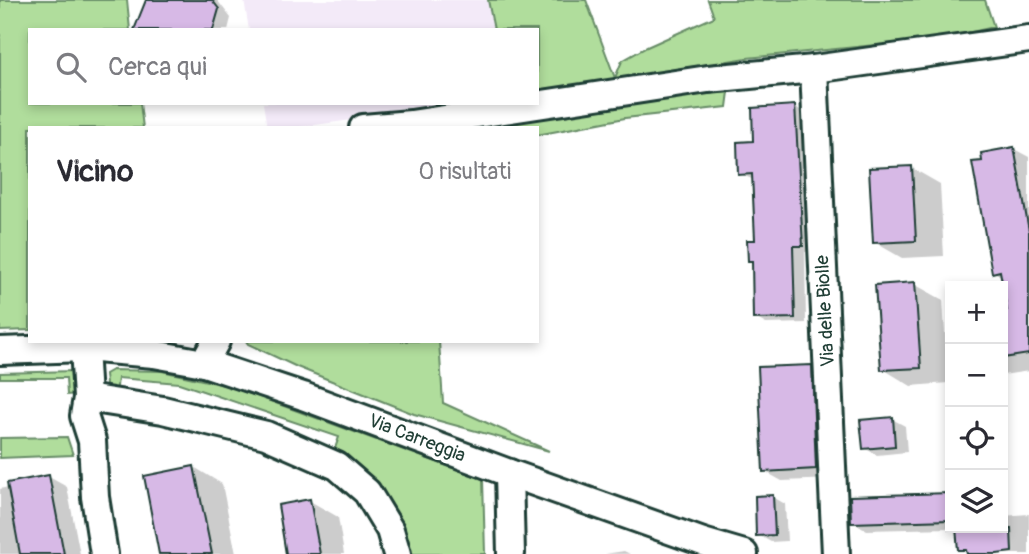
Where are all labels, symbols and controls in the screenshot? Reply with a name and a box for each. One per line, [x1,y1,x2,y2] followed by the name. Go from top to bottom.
[28,28,539,105] search box
[52,48,90,86] icon: search
[108,51,207,83] text: Cerca qui
[56,153,133,190] text: Vicino
[418,157,511,186] text: 0 risultati
[810,254,840,367] street label: Via delle Biolle
[945,281,1008,533] map controls
[945,281,1008,344] button: +
[945,344,1008,407] button: −
[945,407,1008,470] button: locate
[365,408,469,468] street label: Via Carreggia
[945,470,1008,533] button: layers

